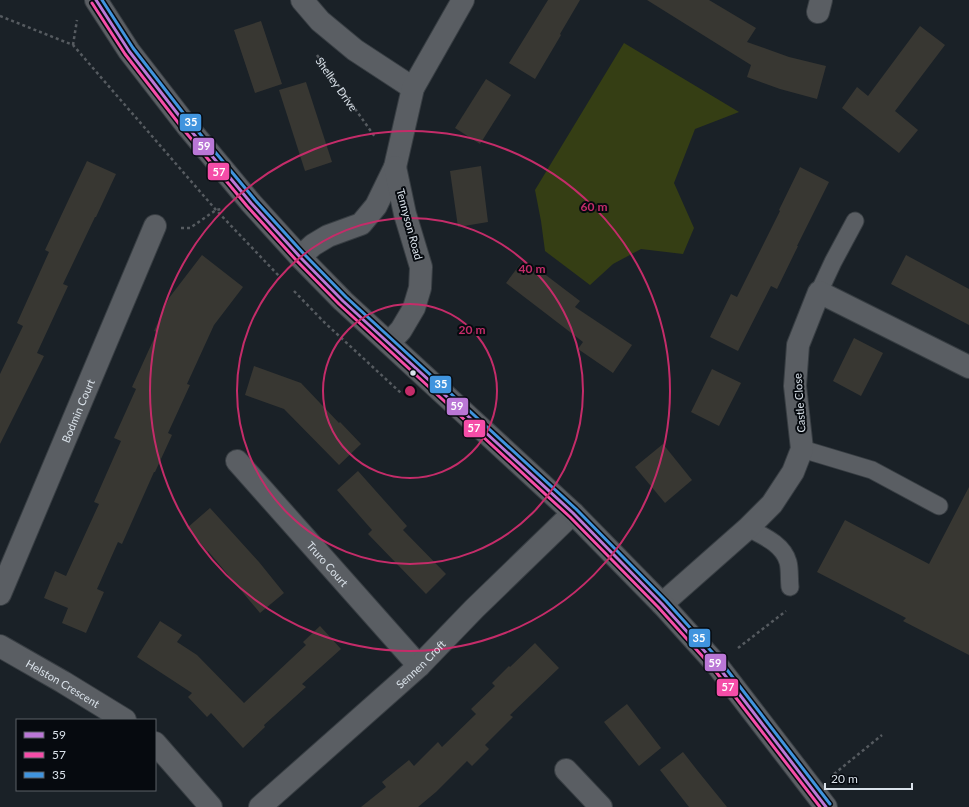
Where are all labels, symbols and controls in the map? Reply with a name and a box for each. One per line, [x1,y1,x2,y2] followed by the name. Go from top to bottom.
[314,54,361,113] street label: Shelley Drive
[179,113,202,132] line badge: 35
[185,115,197,128] text: 35
[192,137,215,156] line badge: 59
[198,139,210,152] text: 59
[207,162,230,181] line badge: 57
[213,165,225,178] text: 57
[394,187,426,261] street label: Tennyson Road
[581,199,607,214] text: 60 m
[519,261,545,276] text: 40 m
[459,322,485,337] text: 20 m
[408,368,418,378] unlabelled marker
[790,373,808,433] street label: Castle Close
[429,375,452,394] line badge: 35
[58,377,96,444] street label: Bodmin Court
[435,377,447,390] text: 35
[403,384,417,398] centre of rings
[446,397,469,416] line badge: 59
[451,399,463,412] text: 59
[463,419,486,438] line badge: 57
[468,421,480,434] text: 57
[305,538,351,589] street label: Truro Court
[688,628,711,648] line badge: 35
[693,631,705,644] text: 35
[393,636,448,690] street label: Sennen Croft
[704,653,727,672] line badge: 59
[24,656,102,710] street label: Helston Crescent
[709,656,721,669] text: 59
[716,678,739,697] line badge: 57
[722,680,734,693] text: 57
[16,719,156,791] legend
[52,727,66,742] text: 59
[52,747,66,762] text: 57
[825,765,912,791] scale bar
[52,767,66,782] text: 35
[831,771,858,786] text: 20 m

